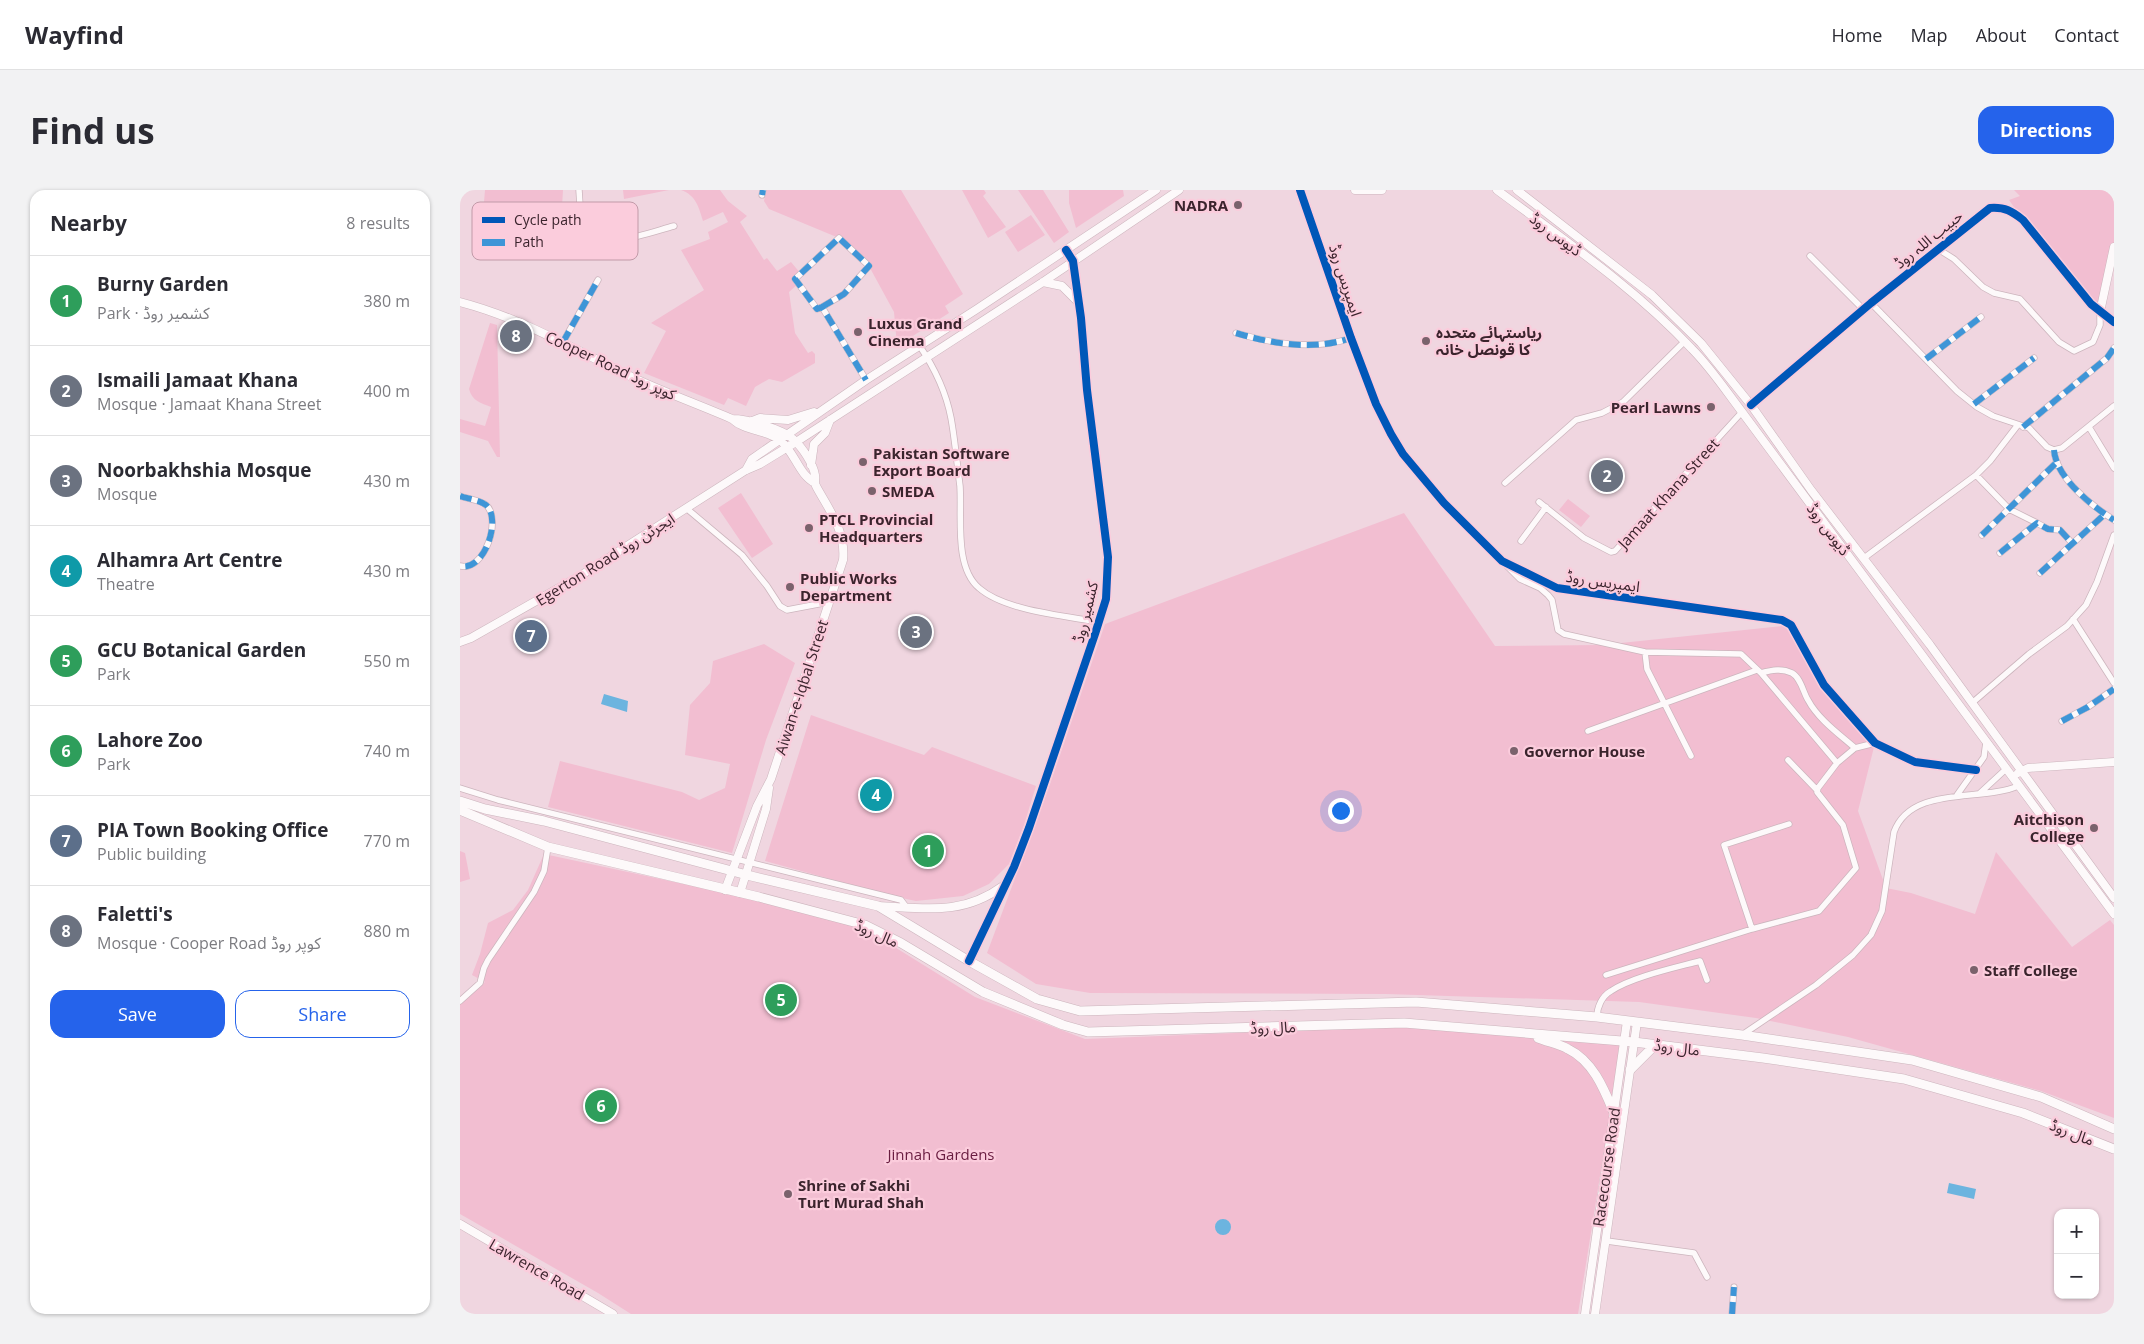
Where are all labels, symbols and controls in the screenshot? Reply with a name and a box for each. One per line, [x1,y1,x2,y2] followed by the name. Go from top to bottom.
[25,18,124,51] text: Wayfind
[1832,23,1882,47] text: Home
[1910,23,1948,47] text: Map
[1976,23,2026,47] text: About
[2054,23,2119,47] text: Contact
[1978,106,2114,154] button: Directions
[30,107,155,154] text: Find us
[1174,195,1229,215] place label: NADRA
[1232,199,1244,211] marker: NADRA
[472,202,638,260] legend
[1890,205,1966,273] street label: حبیب اللہ روڈ
[1526,208,1586,260] street label: ڈیوس روڈ
[50,209,127,237] text: Nearby
[514,210,582,229] text: Cycle path
[346,212,410,234] text: 8 results
[514,232,544,251] text: Path
[1324,241,1367,319] street label: ایمپریس روڈ
[97,271,229,297] text: Burny Garden
[61,290,71,312] text: 1
[364,290,410,312] text: 380 m
[97,302,210,324] text: Park · کشمیر روڈ
[868,313,962,350] place label: Luxus Grand Cinema
[500,317,532,355] pin: 8
[1436,322,1542,359] place label: ریاستہائے متحدہ کا قونصل خانہ
[542,326,680,405] street label: Cooper Road کوپر روڈ
[852,326,864,338] marker: Luxus Grand Cinema
[1420,335,1432,347] marker: ریاستہائے متحدہ کا قونصل خانہ
[97,367,298,393] text: Ismaili Jamaat Khana
[61,380,71,402] text: 2
[364,380,410,402] text: 400 m
[97,393,321,415] text: Mosque · Jamaat Khana Street
[1611,397,1701,417] place label: Pearl Lawns
[1705,401,1717,413] marker: Pearl Lawns
[1612,433,1723,554] street label: Jamaat Khana Street
[873,443,1010,480] place label: Pakistan Software Export Board
[857,456,869,468] marker: Pakistan Software Export Board
[97,457,311,483] text: Noorbakhshia Mosque
[1591,457,1623,495] pin: 2
[61,470,71,492] text: 3
[364,470,410,492] text: 430 m
[882,481,935,501] place label: SMEDA
[97,483,157,505] text: Mosque
[866,485,878,497] marker: SMEDA
[1803,499,1855,559] street label: ڈیوس روڈ
[532,508,678,610] street label: Egerton Road ایجرٹن روڈ
[819,509,933,546] place label: PTCL Provincial Headquarters
[803,522,815,534] marker: PTCL Provincial Headquarters
[97,547,282,573] text: Alhamra Art Centre
[61,560,71,582] text: 4
[364,560,410,582] text: 430 m
[1565,566,1641,597] street label: ایمپریس روڈ
[800,568,897,605] place label: Public Works Department
[97,573,155,595] text: Theatre
[1068,579,1102,645] street label: کشمیر روڈ
[784,581,796,593] marker: Public Works Department
[900,613,932,651] pin: 3
[515,617,547,655] pin: 7
[770,617,832,757] street label: Aiwan-e-Iqbal Street
[97,637,306,663] text: GCU Botanical Garden
[61,650,71,672] text: 5
[364,650,410,672] text: 550 m
[97,663,130,685] text: Park
[97,727,203,753] text: Lahore Zoo
[61,740,71,762] text: 6
[364,740,410,762] text: 740 m
[1524,741,1645,761] place label: Governor House
[1508,745,1520,757] marker: Governor House
[97,753,130,775] text: Park
[860,776,892,814] pin: 4
[1328,798,1354,824] your location
[2014,809,2084,846] place label: Aitchison College
[97,817,328,843] text: PIA Town Booking Office
[2088,822,2100,834] marker: Aitchison College
[61,830,71,852] text: 7
[364,830,410,852] text: 770 m
[912,832,944,870] pin: 1
[97,843,206,865] text: Public building
[97,901,173,927] text: Faletti's
[852,915,902,951] street label: مال روڈ
[61,920,71,942] text: 8
[364,920,410,942] text: 880 m
[97,932,321,954] text: Mosque · Cooper Road کوپر روڈ
[1984,960,2078,980] place label: Staff College
[1968,964,1980,976] marker: Staff College
[765,981,797,1019] pin: 5
[50,990,225,1038] button: Save
[235,990,410,1038] button: Share
[1250,1016,1296,1038] street label: مال روڈ
[1653,1034,1701,1060] street label: مال روڈ
[585,1087,617,1125] pin: 6
[1588,1106,1624,1228] street label: Racecourse Road
[2047,1114,2097,1150] street label: مال روڈ
[886,1144,994,1164] park label: Jinnah Gardens
[798,1175,924,1212] place label: Shrine of Sakhi Turt Murad Shah
[782,1188,794,1200] marker: Shrine of Sakhi Turt Murad Shah
[2054,1209,2099,1299] map controls
[2054,1209,2099,1254] button: +
[486,1234,588,1304] street label: Lawrence Road
[2054,1254,2099,1299] button: −

